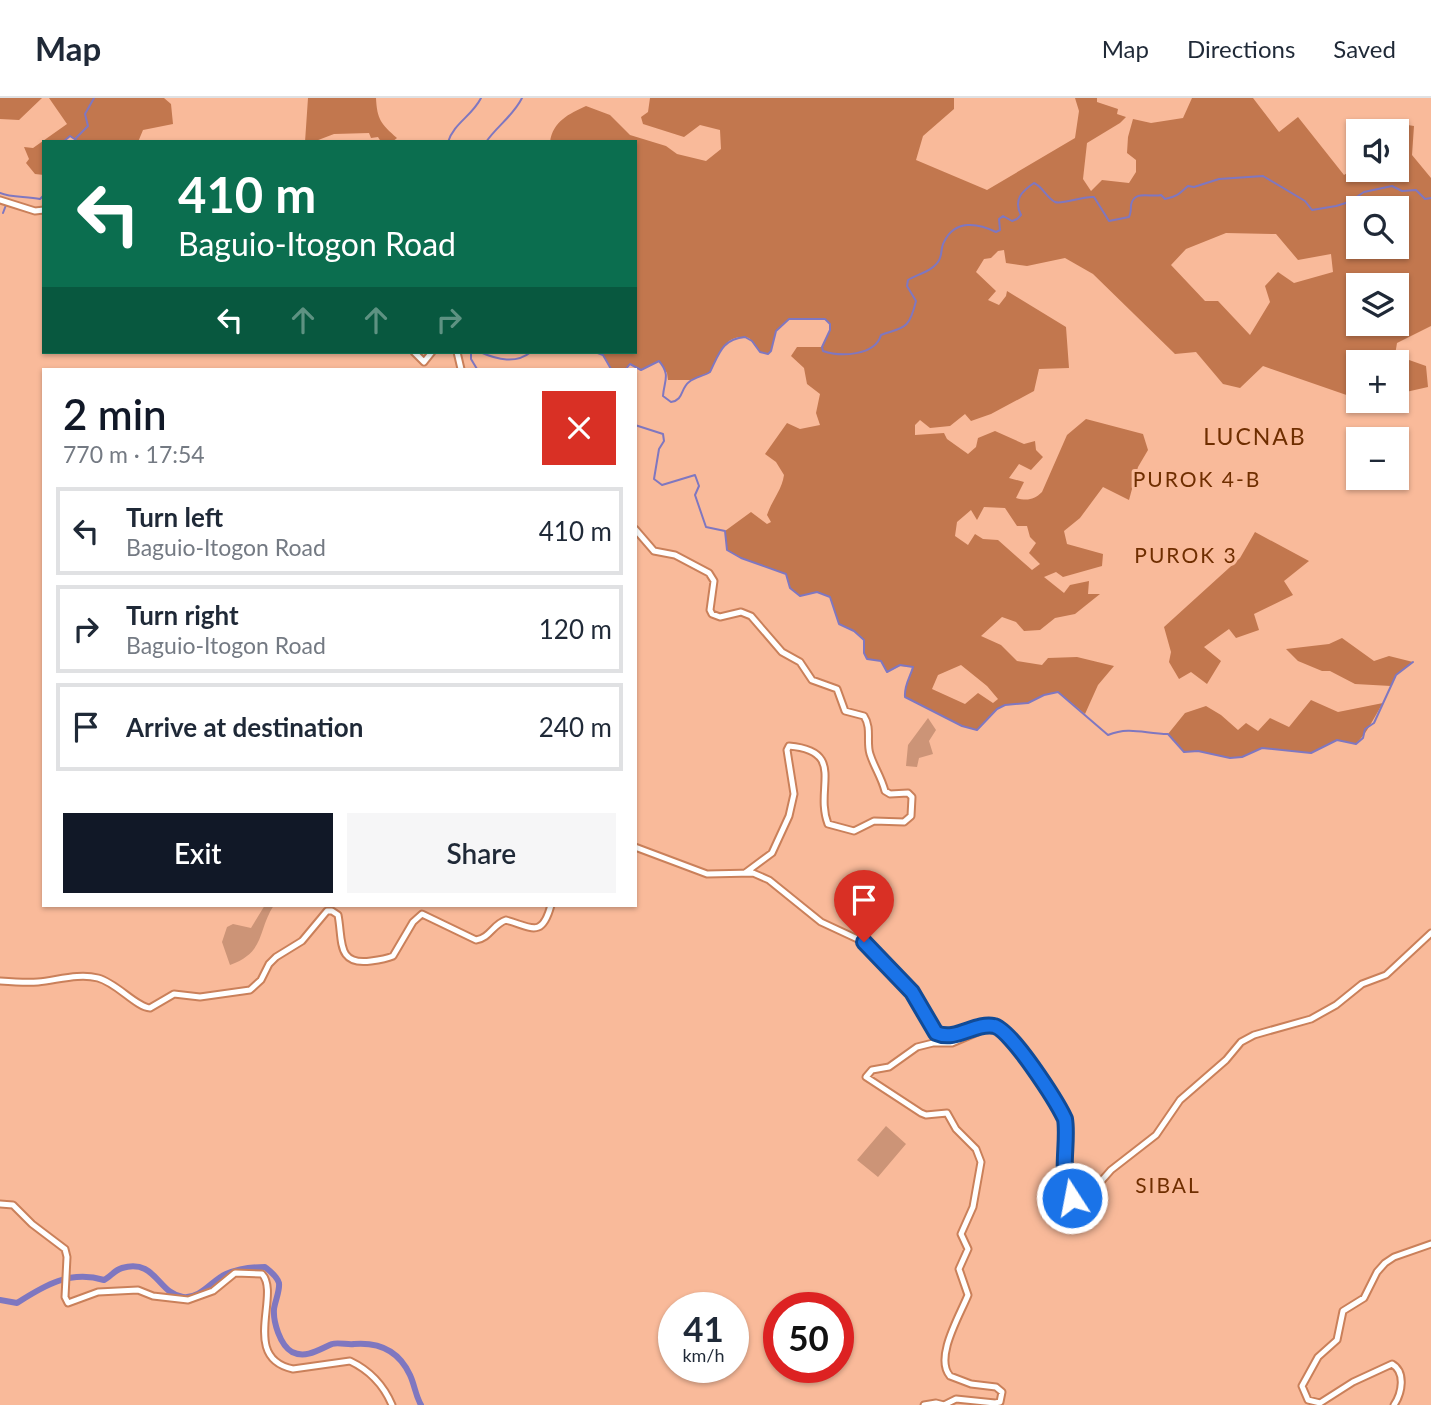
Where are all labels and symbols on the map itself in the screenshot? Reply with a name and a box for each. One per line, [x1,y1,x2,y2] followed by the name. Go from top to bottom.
[1203,422,1307,450] district label: LUCNAB
[1133,466,1261,491] district label: PUROK 4-B
[1134,542,1238,567] district label: PUROK 3
[834,870,894,942] pin
[1035,1161,1109,1235] position arrow
[1135,1172,1201,1197] district label: SIBAL
[763,1292,854,1383] speed limit sign: 50

